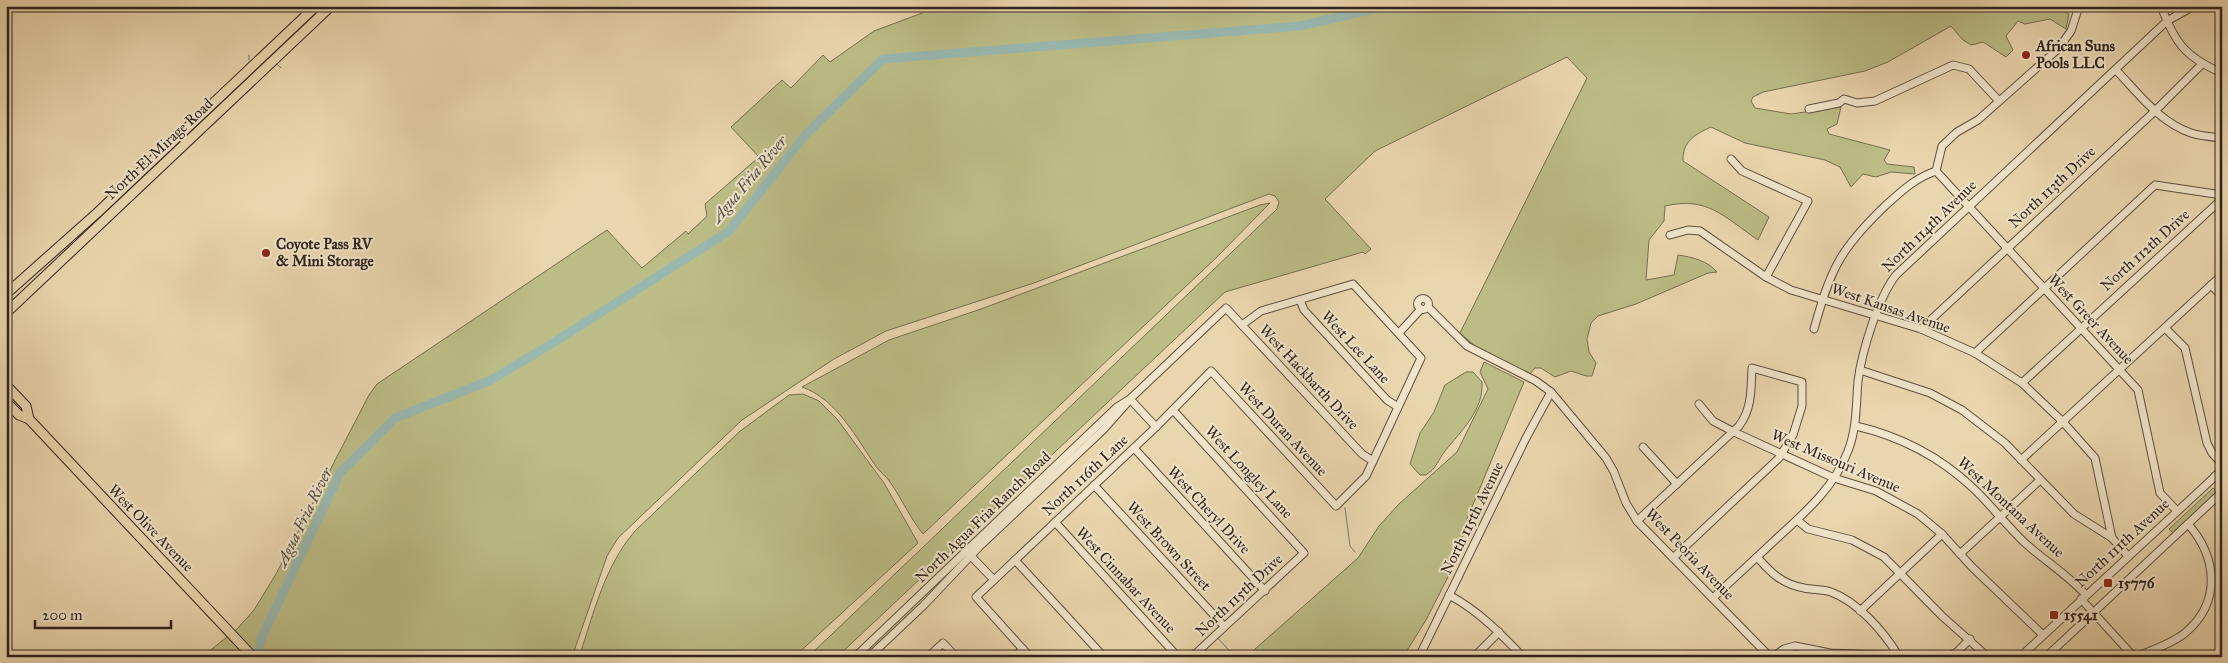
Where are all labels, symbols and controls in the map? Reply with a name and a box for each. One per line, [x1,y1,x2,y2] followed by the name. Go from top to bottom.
[2035,37,2116,72] place label: African Suns Pools LLC
[2020,49,2032,61] marker: African Suns Pools LLC
[101,94,217,204] street label: North El Mirage Road
[706,131,792,228] water label: Agua Fria River
[2005,142,2099,232] street label: North 113th Drive
[1878,176,1980,276] street label: North 114th Avenue
[2097,205,2193,295] street label: North 112th Drive
[276,235,375,271] place label: Coyote Pass RV & Mini Storage
[260,247,272,259] marker: Coyote Pass RV & Mini Storage
[2045,270,2137,368] street label: West Greer Avenue
[1829,279,1953,337] street label: West Kansas Avenue
[1318,307,1394,387] street label: West Lee Lane
[1256,321,1362,433] street label: West Hackbarth Drive
[1235,378,1331,480] street label: West Duran Avenue
[1202,422,1296,522] street label: West Longley Lane
[1769,426,1903,496] street label: West Missouri Avenue
[1038,431,1132,519] street label: North 116th Lane
[912,447,1055,586] street label: North Agua Fria Ranch Road
[1954,453,2068,561] street label: West Montana Avenue
[1437,459,1507,577] street label: North 115th Avenue
[1164,462,1254,558] street label: West Cheryl Drive
[271,463,337,571] water label: Agua Fria River
[105,480,197,576] street label: West Olive Avenue
[2071,495,2173,591] street label: North 111th Avenue
[1123,498,1215,595] street label: West Brown Street
[1642,504,1738,604] street label: West Peoria Avenue
[1072,523,1180,637] street label: West Cinnabar Avenue
[1192,550,1286,640] street label: North 115th Drive
[2118,574,2156,592] place label: 15776
[2102,577,2114,589] marker: 15776
[35,598,171,630] scale bar
[42,606,83,624] text: 200 m
[2064,606,2098,625] place label: 15541
[2048,609,2060,621] marker: 15541

